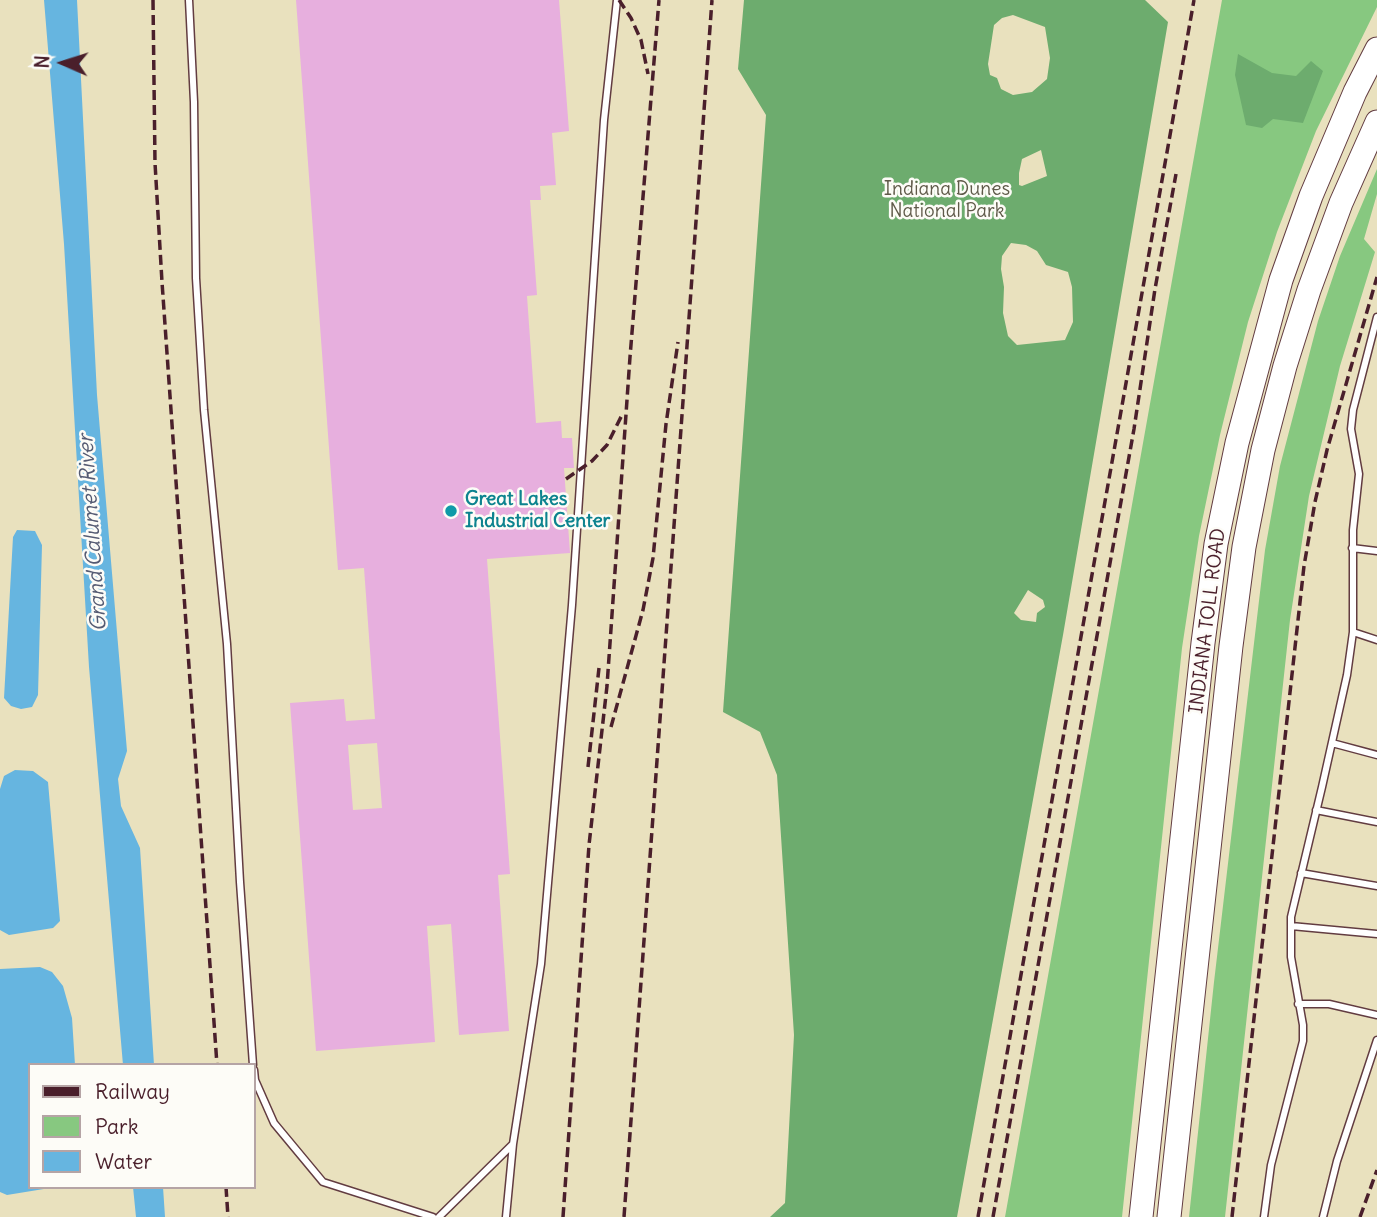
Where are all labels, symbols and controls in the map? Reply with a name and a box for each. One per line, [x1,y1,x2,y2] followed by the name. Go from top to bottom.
[28,28,98,98] north arrow
[30,55,54,69] text: N
[884,179,1010,223] park label: Indiana Dunes National Park
[74,434,112,632] water label: Grand Calumet River
[465,489,610,533] place label: Great Lakes Industrial Center
[443,503,459,519] marker: Great Lakes Industrial Center
[1185,527,1231,715] street label: INDIANA TOLL ROAD
[28,1063,256,1189] legend
[95,1078,170,1105] text: Railway
[95,1113,138,1140] text: Park
[95,1148,152,1175] text: Water

